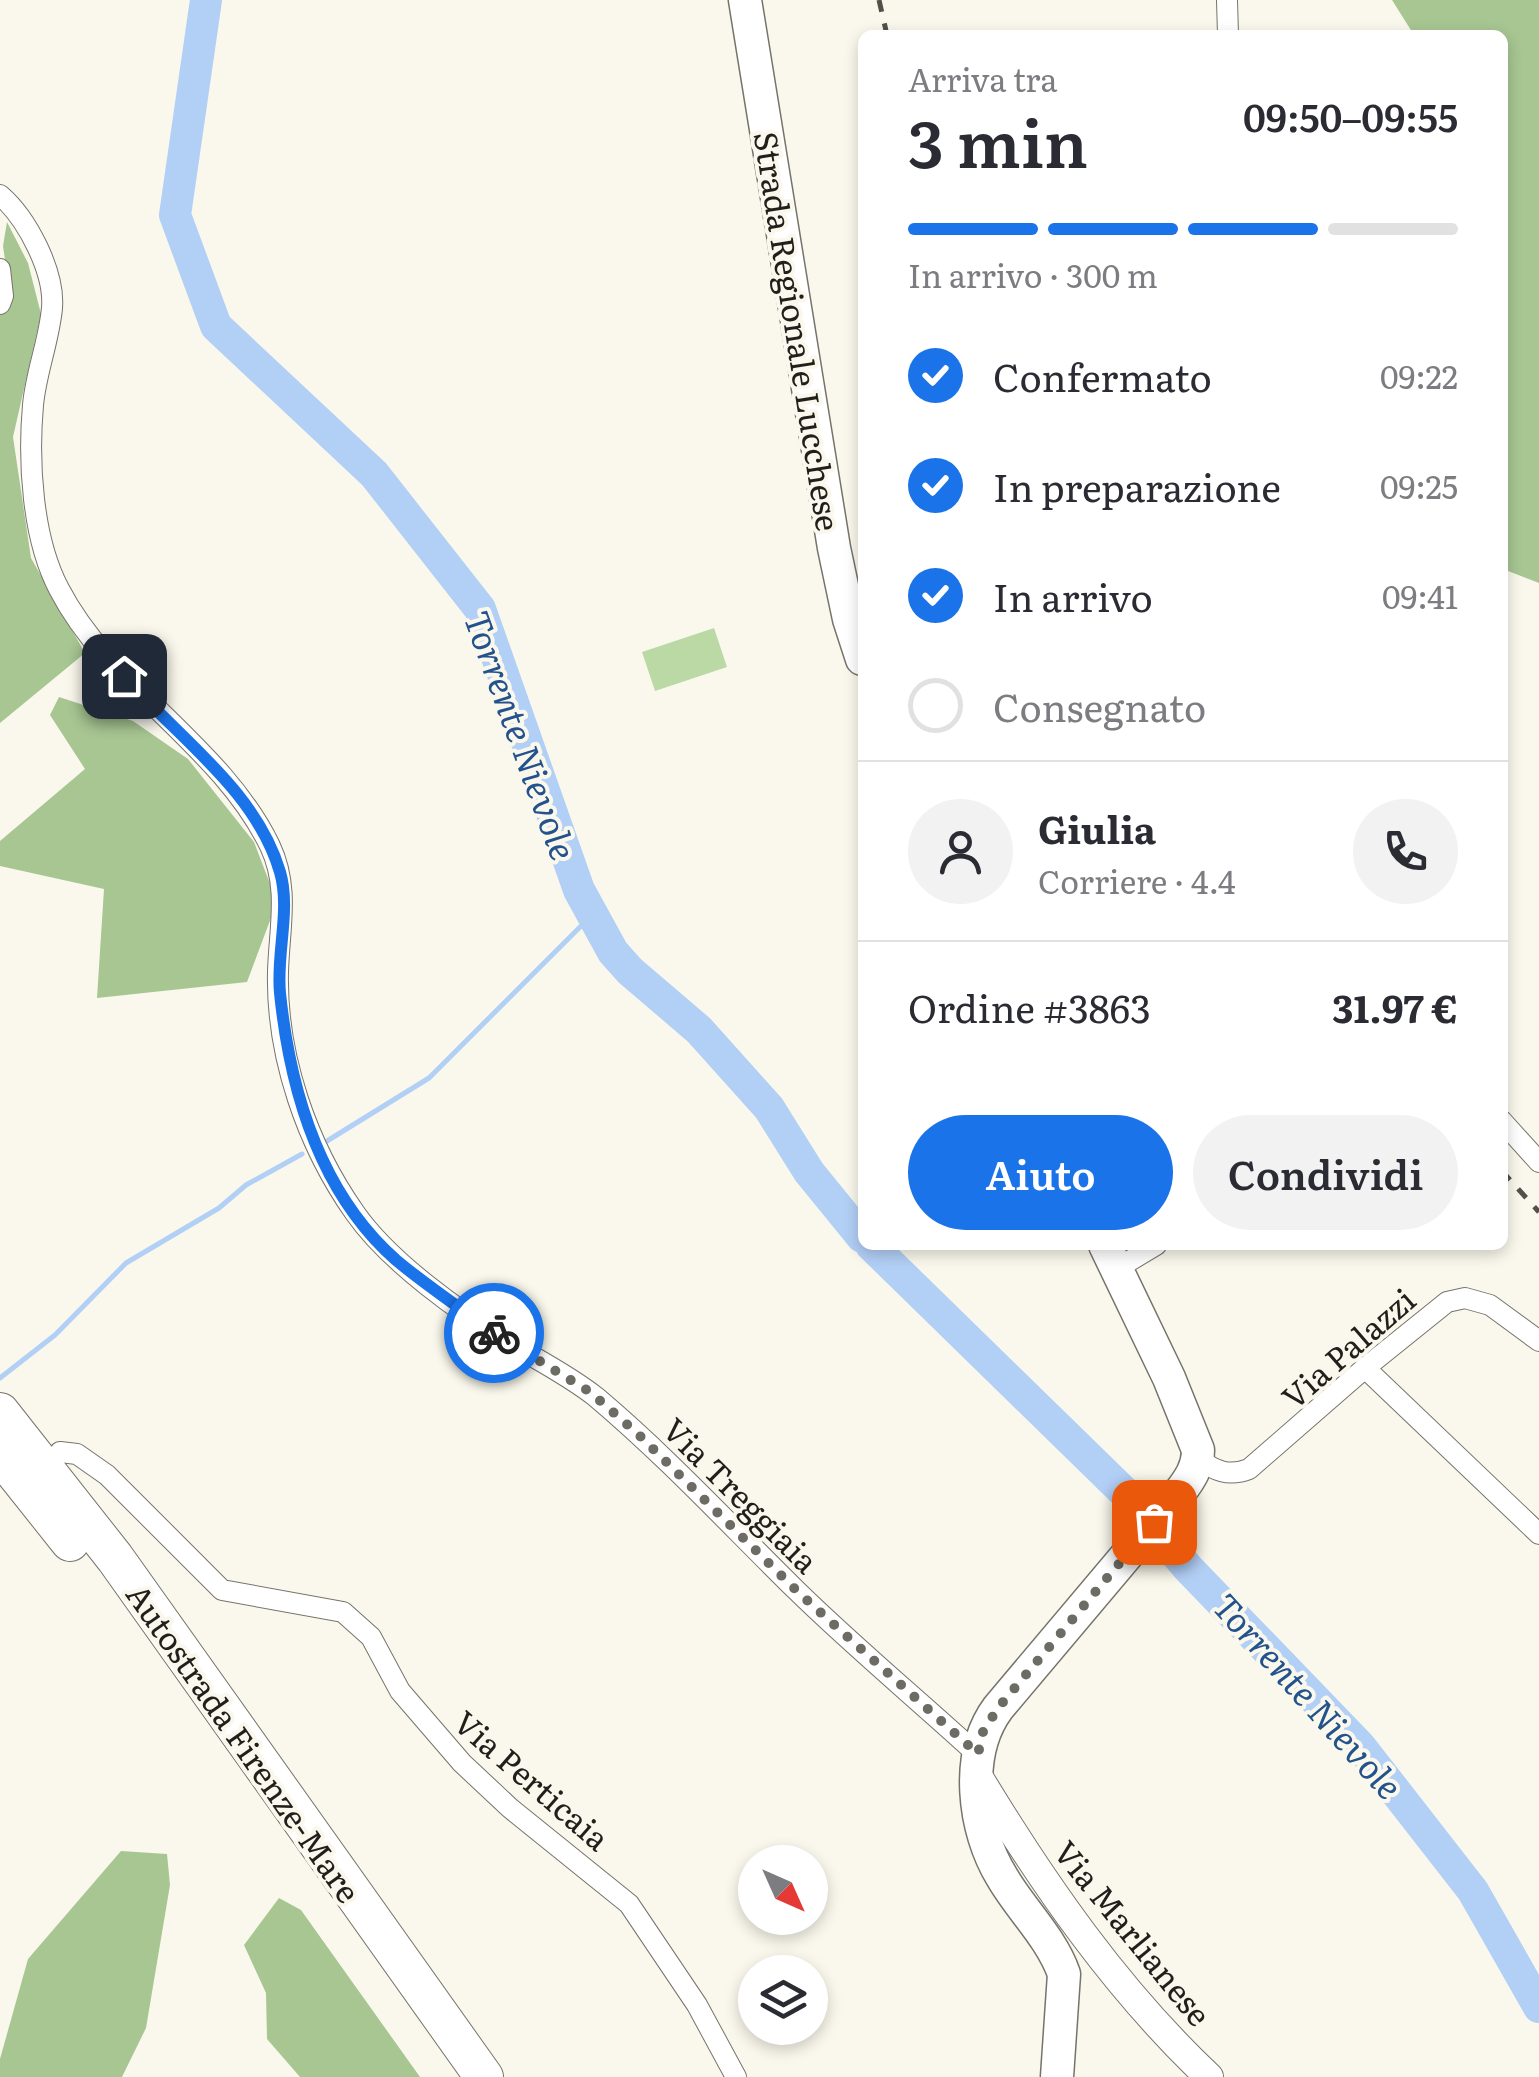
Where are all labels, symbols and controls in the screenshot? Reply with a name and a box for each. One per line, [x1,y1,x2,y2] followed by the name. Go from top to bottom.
[908,54,1058,102] text: Arriva tra
[1243,87,1458,144] text: 09:50–09:55
[908,91,1088,188] text: 3 min
[744,128,854,534] street label: Strada Regionale Lucchese
[908,250,1158,298] text: In arrivo · 300 m
[993,347,1212,404] text: Confermato
[908,348,963,403] icon: check
[1380,351,1458,399] text: 09:22
[993,457,1281,514] text: In preparazione
[908,458,963,513] icon: check
[1380,461,1458,509] text: 09:25
[993,567,1153,624] text: In arrivo
[908,568,963,623] icon: check
[1382,571,1458,619] text: 09:41
[453,603,591,867] water label: Torrente Nievole
[82,634,167,719] pin
[97,649,152,704] icon: home
[993,677,1206,734] text: Consegnato
[908,799,1013,904] button: person
[1038,799,1156,856] text: Giulia
[1353,799,1458,904] button: phone
[1038,856,1236,904] text: Corriere · 4.4
[908,978,1151,1035] text: Ordine #3863
[1332,978,1458,1035] text: 31.97 €
[908,1115,1173,1230] button: Aiuto
[1193,1115,1458,1230] button: Condividi
[1269,1275,1425,1419] street label: Via Palazzi
[444,1283,544,1383] courier
[467,1306,522,1361] icon: bike
[653,1405,831,1583] street label: Via Treggiaia
[1112,1480,1197,1565] pin
[1127,1495,1182,1550] icon: bag
[116,1572,374,1912] street label: Autostrada Firenze-Mare
[1202,1580,1416,1810] water label: Torrente Nievole
[444,1698,622,1861] street label: Via Perticaia
[1044,1829,1224,2035] street label: Via Marlianese
[738,1845,828,1935] north arrow
[738,1845,828,2045] map controls
[738,1955,828,2045] button: layers

